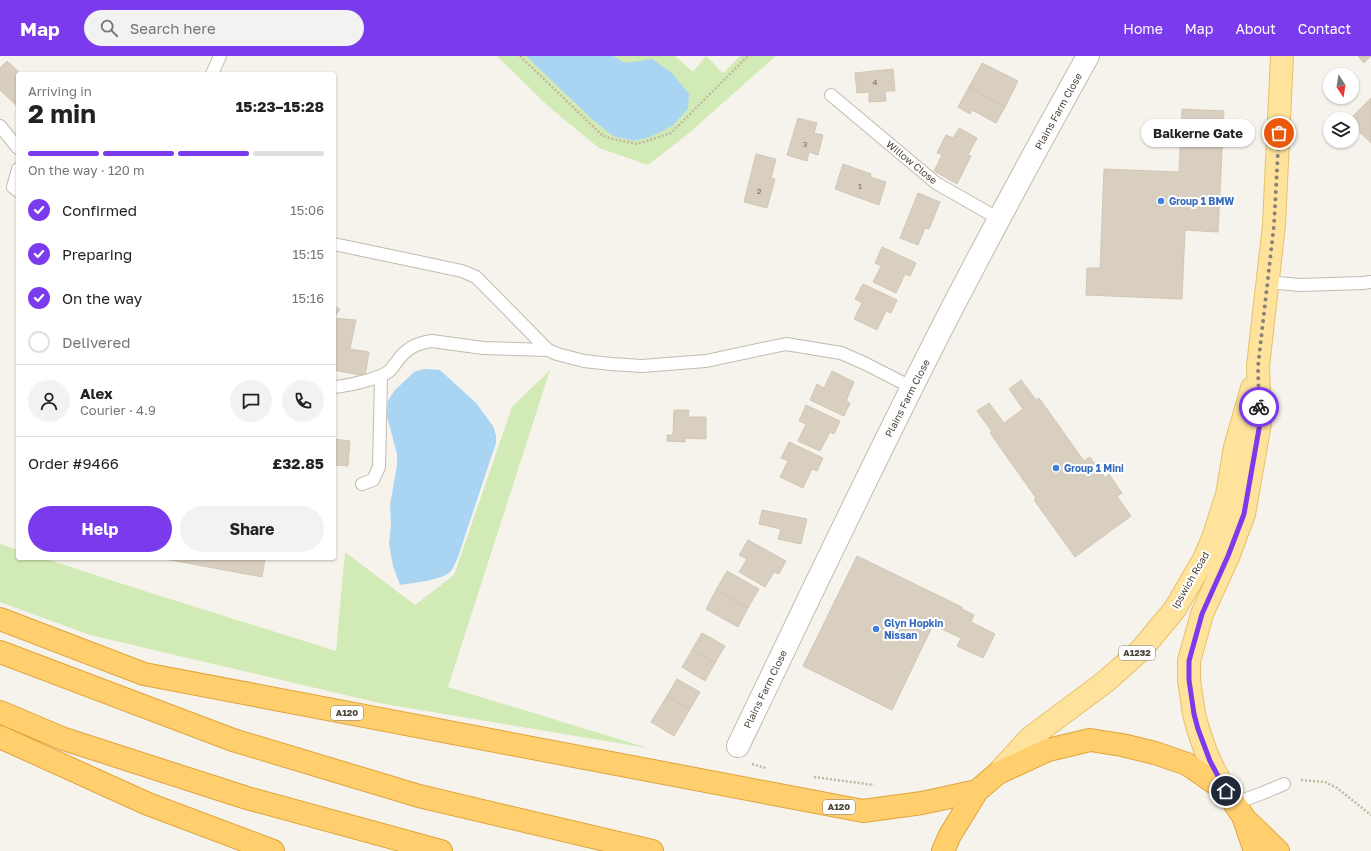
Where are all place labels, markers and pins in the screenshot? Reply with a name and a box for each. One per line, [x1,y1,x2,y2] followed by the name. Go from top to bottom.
[1262,116,1296,150] pin
[1141,119,1255,147] callout: Balkerne Gate
[1169,195,1234,207] place label: Group 1 BMW
[1156,196,1166,206] marker: Group 1 BMW
[1064,462,1124,474] place label: Group 1 Mini
[1051,463,1061,473] marker: Group 1 Mini
[884,617,943,641] place label: Glyn Hopkin Nissan
[871,624,881,634] marker: Glyn Hopkin Nissan
[1209,774,1243,808] pin

